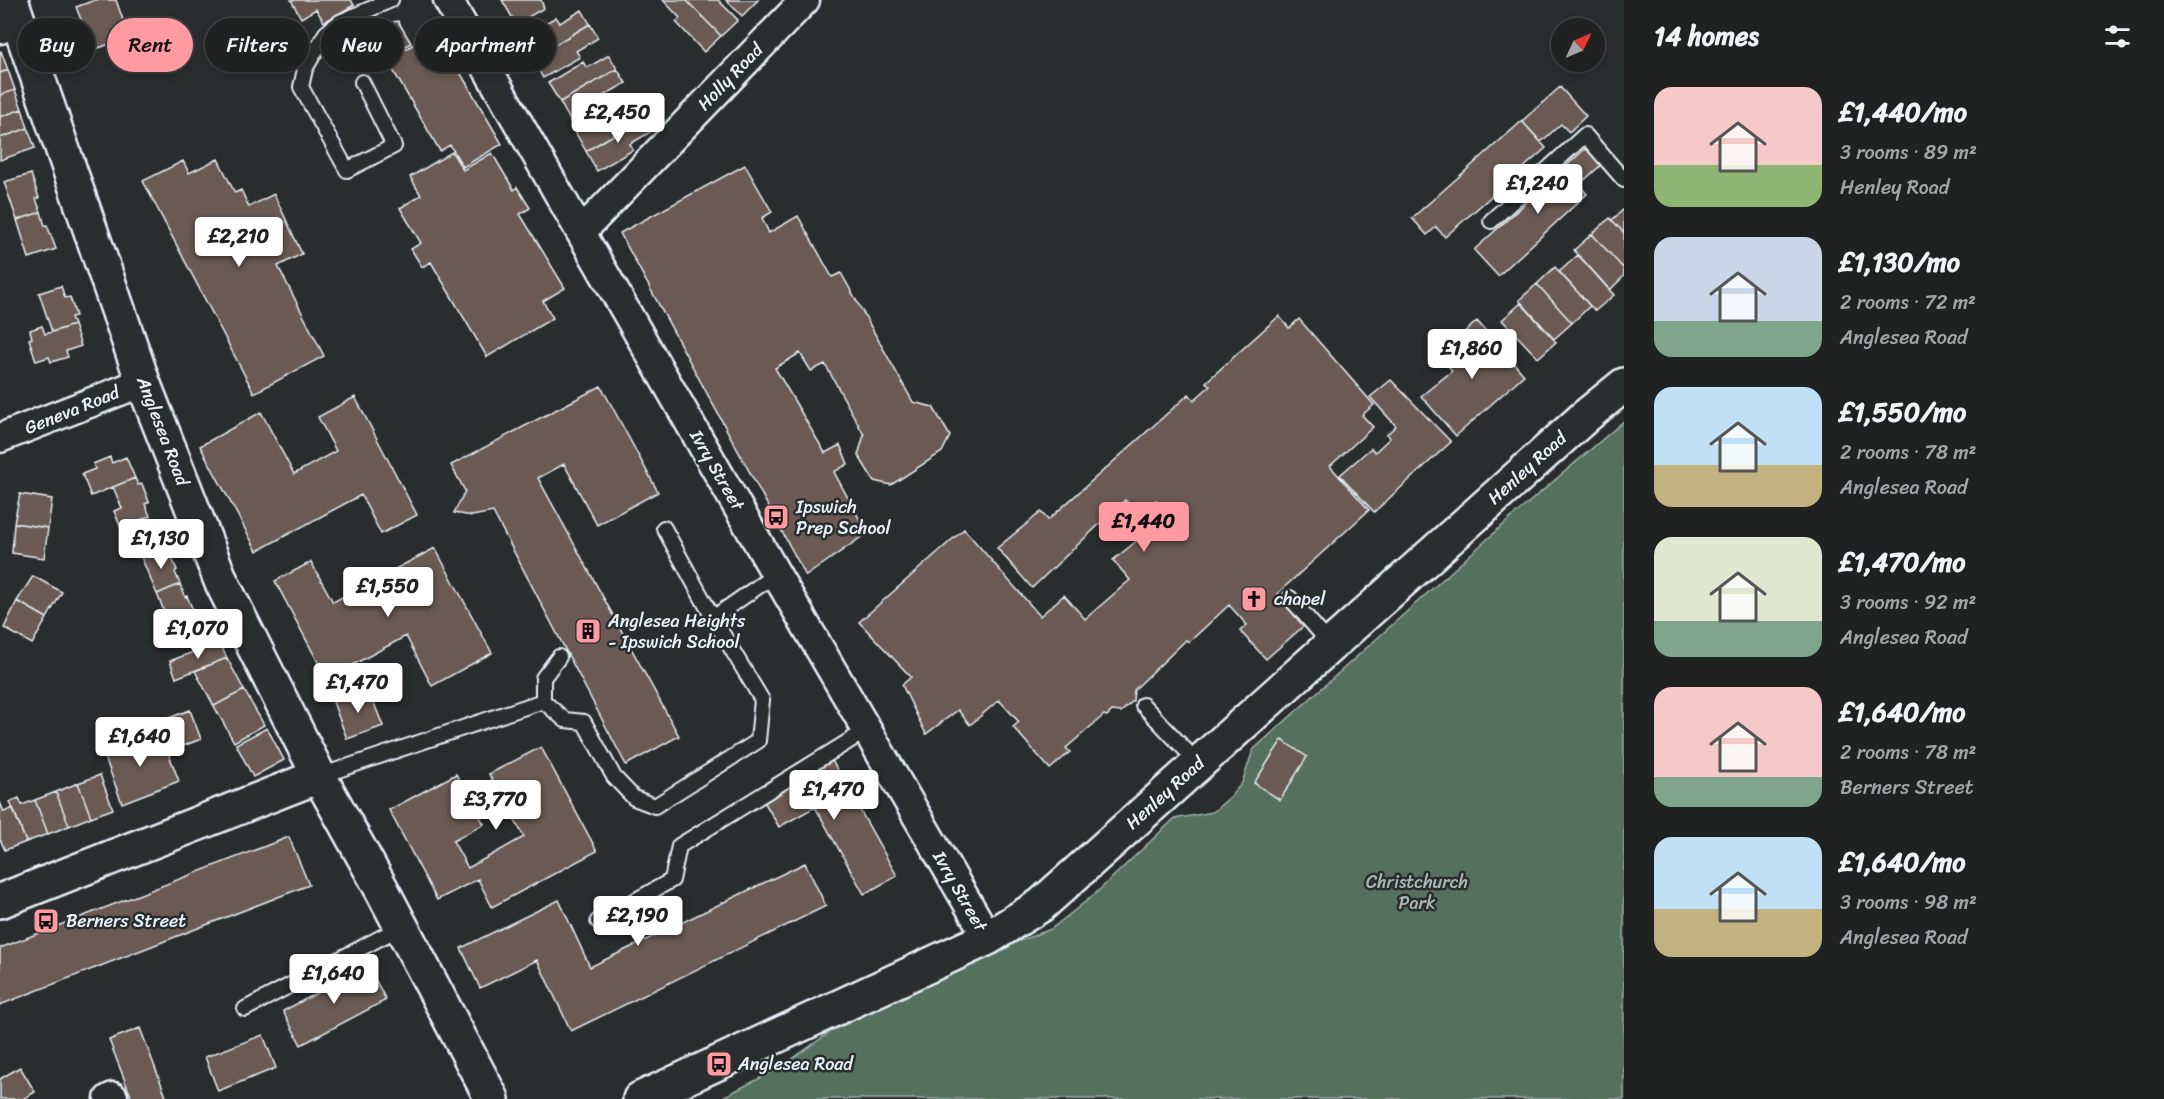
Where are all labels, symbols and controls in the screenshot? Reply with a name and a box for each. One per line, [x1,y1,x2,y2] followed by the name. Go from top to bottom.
[1654,13,1759,59] text: 14 homes
[18,18,95,72] chip: Buy
[107,18,193,72] chip: Rent
[205,18,309,72] chip: Filters
[321,18,403,72] chip: New
[415,18,556,72] chip: Apartment
[1551,18,1605,72] north arrow
[1551,18,1605,72] map controls
[2101,20,2134,53] icon: filters
[689,34,772,119] street label: Holly Road
[1840,89,1967,135] text: £1,440/mo
[569,93,667,144] pin: £2,450
[586,95,650,130] text: £2,450
[1702,111,1774,183] icon: home
[1840,135,1977,170] text: 3 rooms · 89 m²
[1489,164,1587,215] pin: £1,240
[1507,166,1569,201] text: £1,240
[1840,170,1949,205] text: Henley Road
[190,217,288,268] pin: £2,210
[209,219,269,254] text: £2,210
[1840,239,1960,285] text: £1,130/mo
[1702,261,1774,333] icon: home
[1840,285,1976,320] text: 2 rooms · 72 m²
[1840,320,1968,355] text: Anglesea Road
[1423,329,1521,380] pin: £1,860
[1442,331,1502,366] text: £1,860
[127,371,199,492] street label: Anglesea Road
[20,376,126,444] street label: Geneva Road
[1840,389,1966,435] text: £1,550/mo
[1702,411,1774,483] icon: home
[1480,422,1575,513] street label: Henley Road
[680,423,753,517] street label: Ivry Street
[1840,435,1976,470] text: 2 rooms · 78 m²
[1840,470,1968,505] text: Anglesea Road
[795,491,892,544] place label: Ipswich Prep School
[761,502,791,532] bus stop icon: Ipswich Prep School
[1095,502,1193,553] pin: £1,440
[1113,504,1175,539] text: £1,440
[112,519,210,570] pin: £1,130
[133,521,189,556] text: £1,130
[1840,539,1966,585] text: £1,470/mo
[1702,561,1774,633] icon: home
[339,567,437,618] pin: £1,550
[357,569,419,604] text: £1,550
[1274,583,1326,615] place label: chapel
[1239,584,1269,614] church icon: chapel
[1840,585,1976,620] text: 3 rooms · 92 m²
[607,605,746,658] place label: Anglesea Heights - Ipswich School
[149,609,247,660] pin: £1,070
[167,611,229,646] text: £1,070
[573,616,603,646] building icon: Anglesea Heights - Ipswich School
[1840,620,1968,655] text: Anglesea Road
[309,663,407,714] pin: £1,470
[327,665,389,700] text: £1,470
[1840,689,1965,735] text: £1,640/mo
[1702,711,1774,783] icon: home
[91,717,189,768] pin: £1,640
[109,719,171,754] text: £1,640
[1840,735,1976,770] text: 2 rooms · 78 m²
[1118,747,1213,838] street label: Henley Road
[785,770,883,821] pin: £1,470
[1840,770,1974,805] text: Berners Street
[803,772,865,807] text: £1,470
[447,780,545,831] pin: £3,770
[465,782,527,817] text: £3,770
[1840,839,1965,885] text: £1,640/mo
[923,844,996,938] street label: Ivry Street
[1702,861,1774,933] icon: home
[1366,866,1468,919] park label: Christchurch Park
[1840,885,1977,920] text: 3 rooms · 98 m²
[589,896,687,947] pin: £2,190
[607,898,669,933] text: £2,190
[66,905,186,937] place label: Berners Street
[31,906,61,936] bus stop icon: Berners Street
[1840,920,1968,955] text: Anglesea Road
[285,954,383,1005] pin: £1,640
[303,956,365,991] text: £1,640
[737,1048,854,1080] place label: Anglesea Road
[704,1049,734,1079] bus stop icon: Anglesea Road

